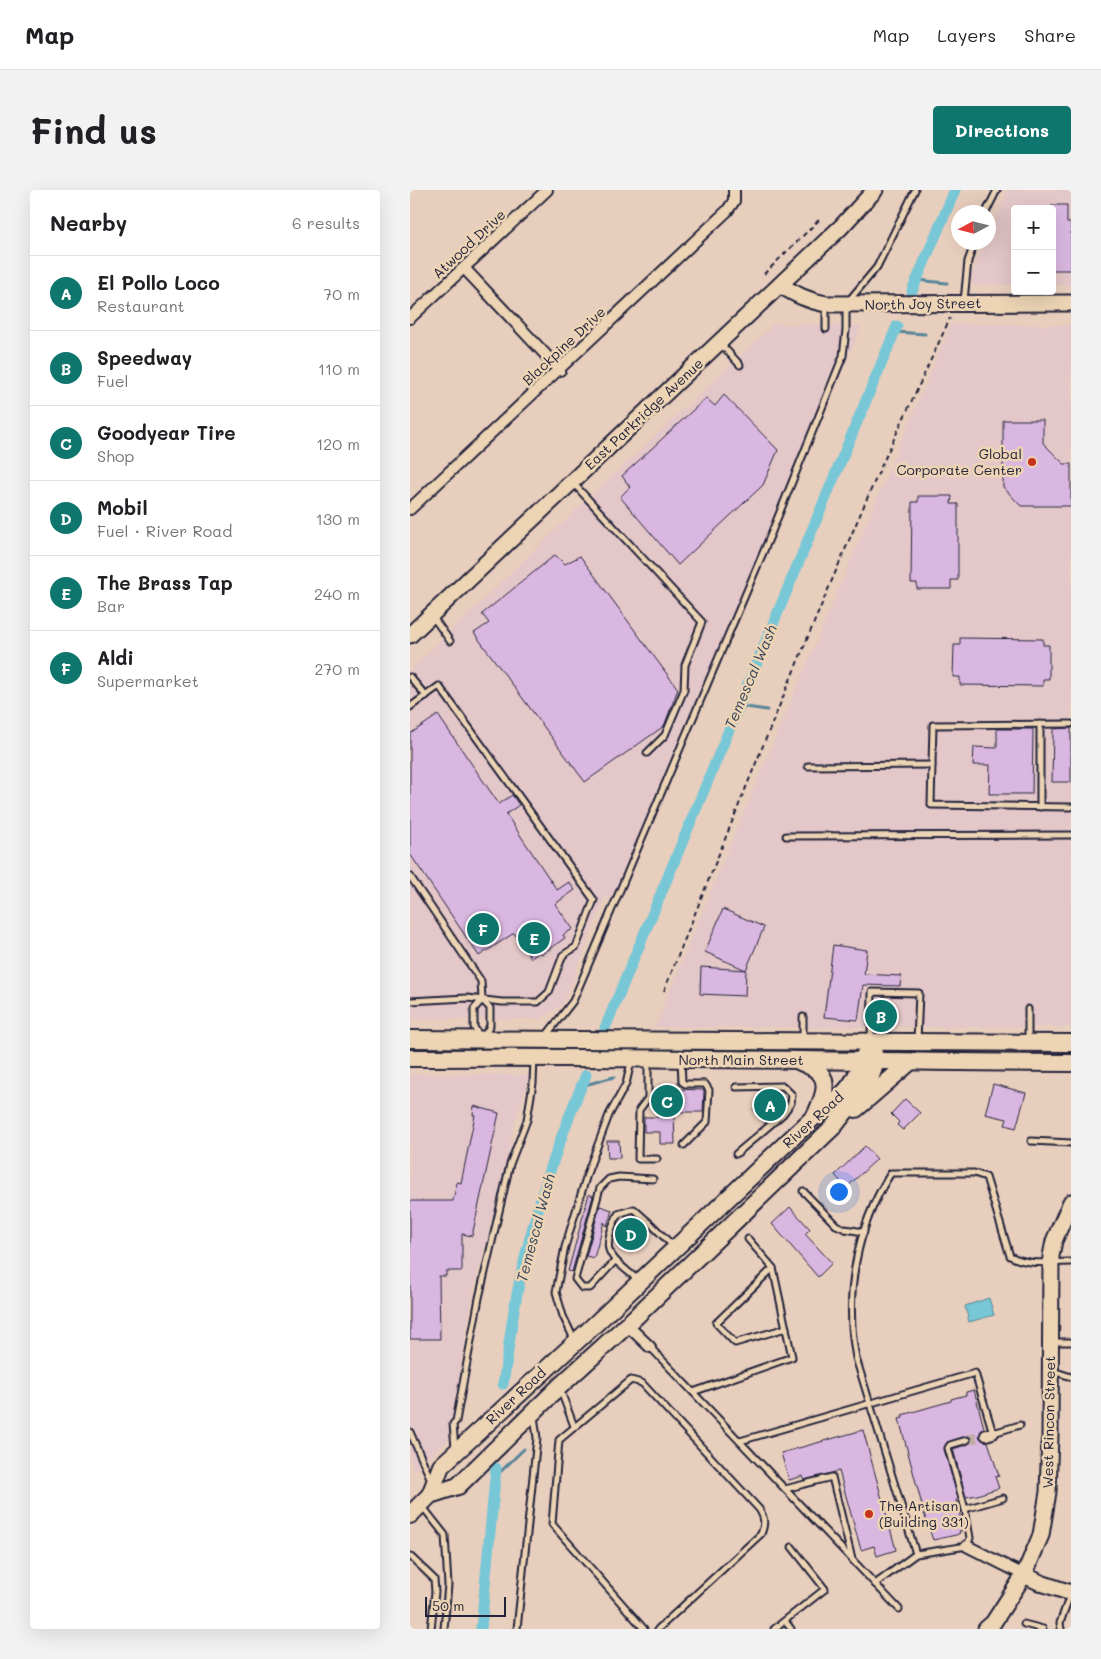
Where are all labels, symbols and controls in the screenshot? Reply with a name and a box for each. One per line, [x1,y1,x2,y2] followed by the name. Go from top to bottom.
[25,19,74,50] text: Map
[873,23,909,47] text: Map
[937,23,996,47] text: Layers
[1024,23,1076,47] text: Share
[933,106,1071,154] button: Directions
[30,107,157,153] text: Find us
[428,205,509,283] street label: Atwood Drive
[951,205,996,250] north arrow
[1011,205,1056,295] map controls
[1011,205,1056,250] button: +
[50,209,127,236] text: Nearby
[292,212,360,233] text: 6 results
[1011,250,1056,295] button: −
[97,270,220,295] text: El Pollo Loco
[60,283,72,304] text: A
[323,283,360,304] text: 70 m
[865,293,981,314] street label: North Joy Street
[97,295,185,316] text: Restaurant
[518,302,609,389] street label: Blackpine Drive
[97,345,192,370] text: Speedway
[580,354,707,474] street label: East Parkridge Avenue
[61,358,71,379] text: B
[318,358,360,379] text: 110 m
[97,370,129,391] text: Fuel
[97,420,236,445] text: Goodyear Tire
[60,433,72,454] text: C
[316,433,360,454] text: 120 m
[896,444,1022,479] place label: Global Corporate Center
[97,445,134,466] text: Shop
[1026,456,1038,468] marker: Global Corporate Center
[97,495,148,520] text: Mobil
[60,508,72,529] text: D
[316,508,360,529] text: 130 m
[97,520,232,541] text: Fuel · River Road
[97,570,233,595] text: The Brass Tap
[61,583,71,604] text: E
[314,583,360,604] text: 240 m
[97,595,125,616] text: Bar
[719,622,781,732] water label: Temescal Wash
[97,645,134,670] text: Aldi
[61,658,71,679] text: F
[314,658,360,679] text: 270 m
[97,670,199,691] text: Supermarket
[467,910,499,948] pin: F
[518,919,550,957] pin: E
[865,997,897,1035] pin: B
[678,1050,804,1069] street label: North Main Street
[651,1082,683,1120] pin: C
[754,1086,786,1124] pin: A
[778,1087,847,1152] street label: River Road
[511,1171,559,1284] water label: Temescal Wash
[826,1179,852,1205] your location
[615,1215,647,1253] pin: D
[1038,1355,1059,1489] street label: West Rincon Street
[481,1363,550,1428] street label: River Road
[879,1496,969,1531] place label: The Artisan (Building 331)
[863,1508,875,1520] marker: The Artisan (Building 331)
[425,1594,506,1617] scale bar
[432,1596,464,1615] text: 50 m

